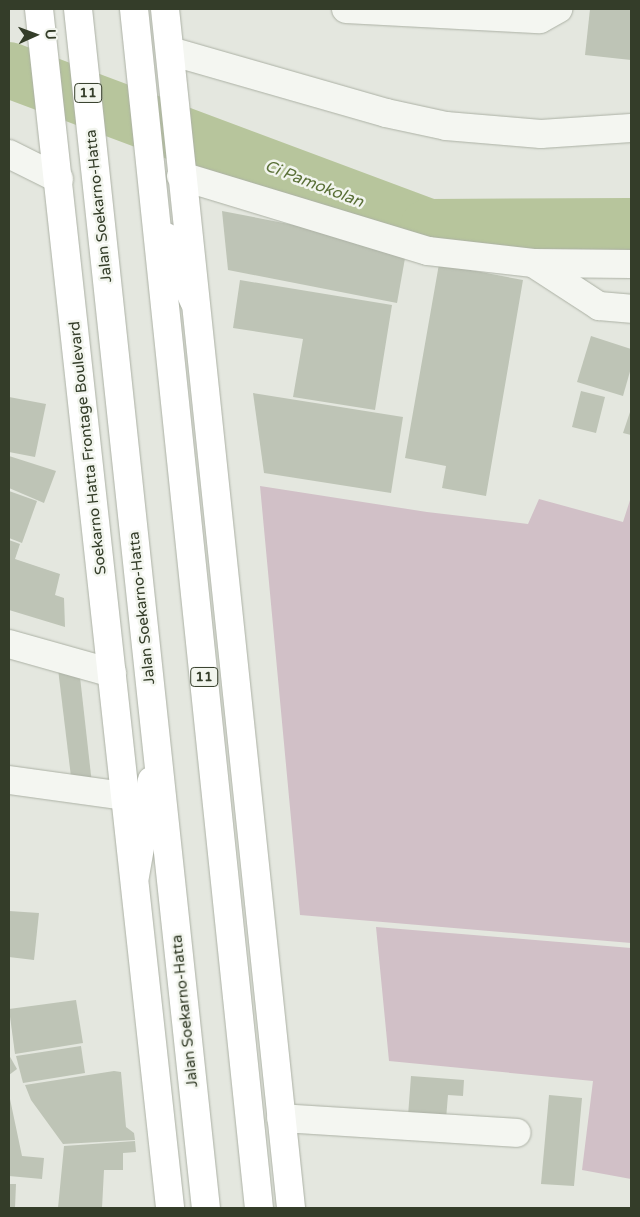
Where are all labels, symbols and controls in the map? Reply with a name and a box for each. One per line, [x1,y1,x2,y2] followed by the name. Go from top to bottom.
[10,10,60,60] north arrow
[42,29,59,40] text: U
[73,82,103,105] road number: 11
[82,129,116,283] street label: Jalan Soekarno-Hatta
[262,156,366,212] water label: Ci Pamokolan
[66,320,110,576] street label: Soekarno Hatta Frontage Boulevard
[125,531,159,685] street label: Jalan Soekarno-Hatta
[189,666,219,689] road number: 11
[168,934,202,1088] street label: Jalan Soekarno-Hatta

